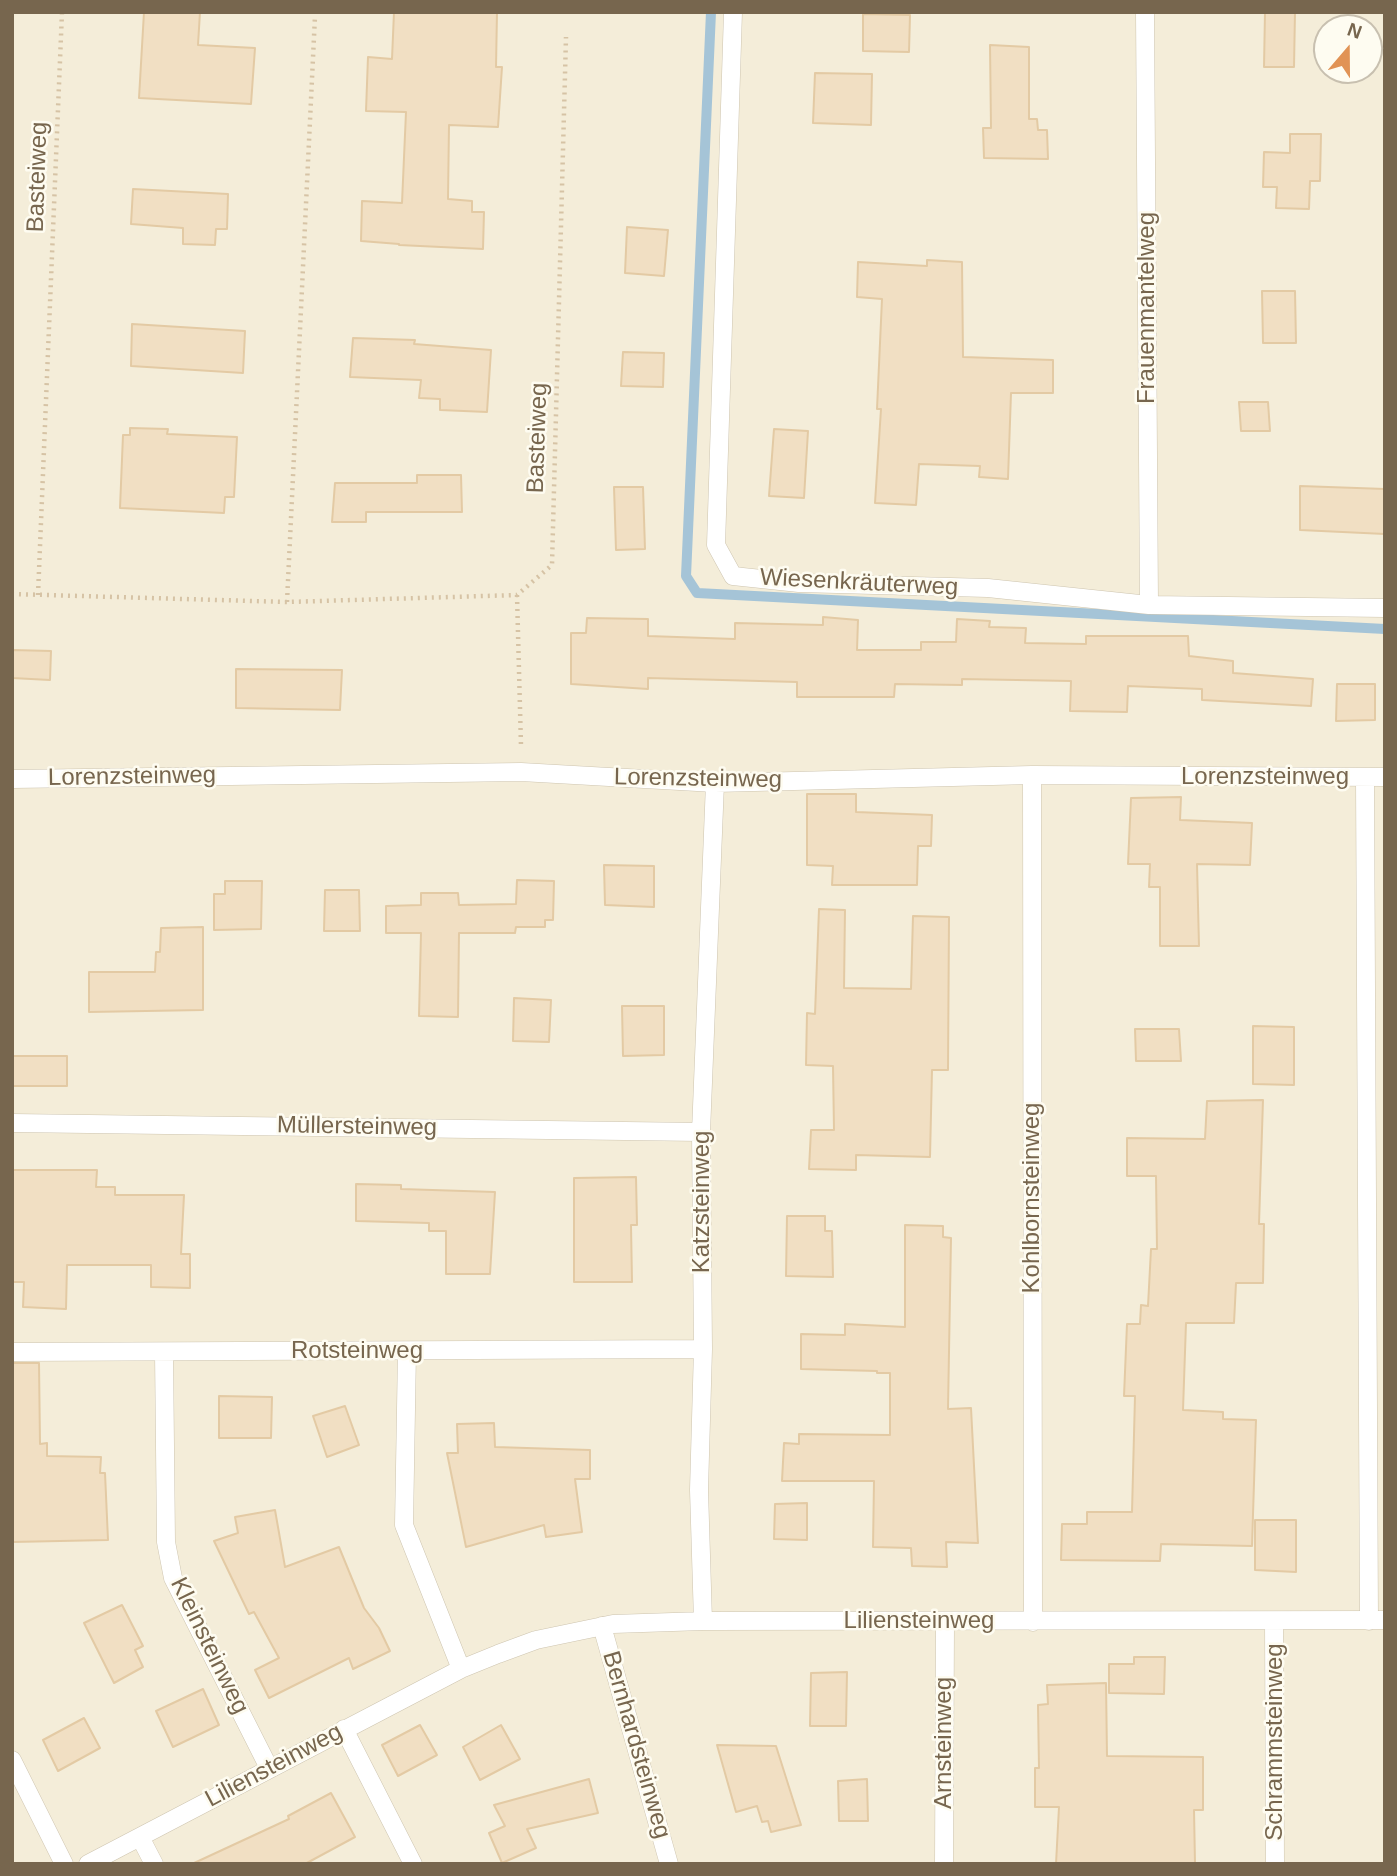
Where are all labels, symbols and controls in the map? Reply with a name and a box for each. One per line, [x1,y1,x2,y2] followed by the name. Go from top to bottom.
[1313,14,1383,84] north arrow
[1345,18,1365,43] text: N
[22,121,54,233] street label: Basteiweg
[1133,212,1161,404] street label: Frauenmantelweg
[522,382,554,494] street label: Basteiweg
[759,563,959,603] street label: Wiesenkräuterweg
[48,761,216,793] street label: Lorenzsteinweg
[614,763,782,795] street label: Lorenzsteinweg
[1181,763,1349,791] street label: Lorenzsteinweg
[1018,1103,1046,1293] street label: Kohlbornsteinweg
[277,1111,437,1143] street label: Müllersteinweg
[688,1131,716,1273] street label: Katzsteinweg
[291,1337,423,1365] street label: Rotsteinweg
[164,1573,254,1719] street label: Kleinsteinweg
[844,1607,994,1635] street label: Liliensteinweg
[1261,1643,1289,1841] street label: Schrammsteinweg
[595,1648,677,1842] street label: Bernhardsteinweg
[930,1677,958,1809] street label: Arnsteinweg
[201,1718,347,1814] street label: Liliensteinweg

